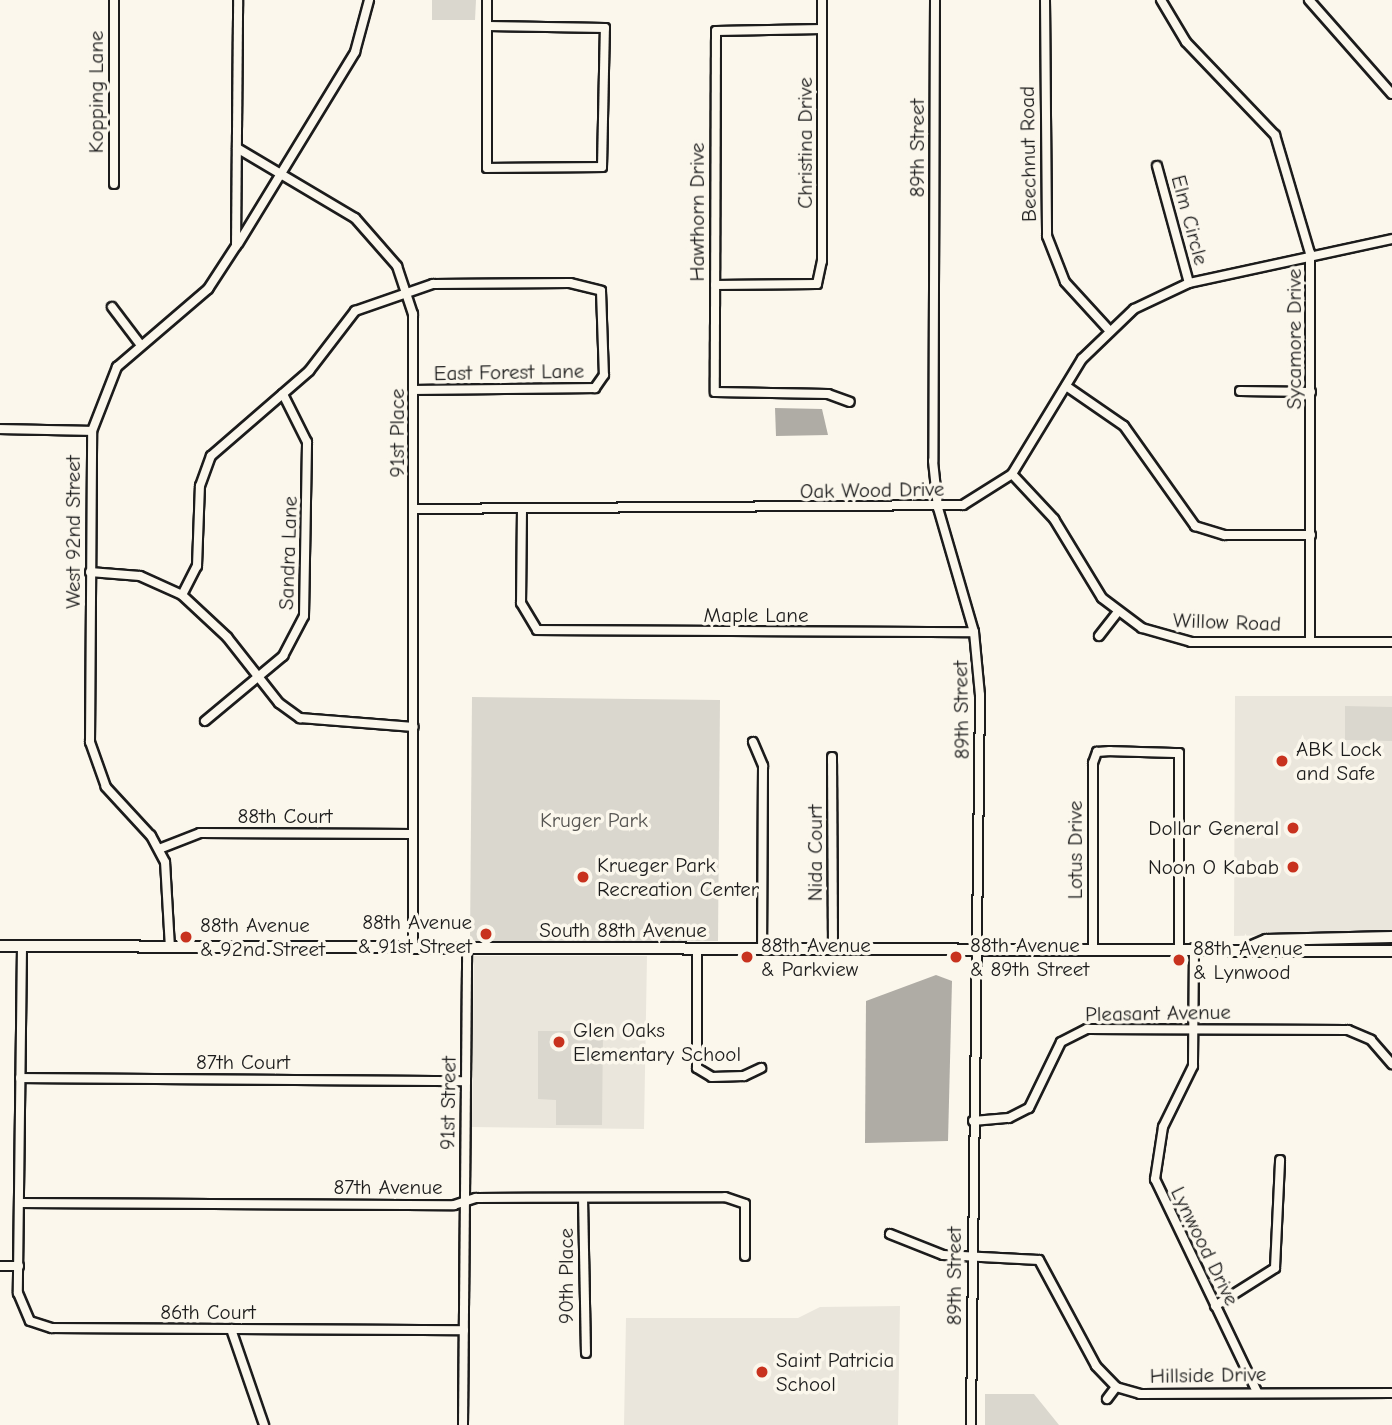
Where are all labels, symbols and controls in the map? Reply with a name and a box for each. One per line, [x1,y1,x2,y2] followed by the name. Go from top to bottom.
[83,31,109,153] street label: Kopping Lane
[792,77,818,209] street label: Christina Drive
[1014,86,1042,222] street label: Beechnut Road
[904,99,930,197] street label: 89th Street
[684,142,710,282] street label: Hawthorn Drive
[1166,172,1214,268] street label: Elm Circle
[1281,269,1307,409] street label: Sycamore Drive
[433,358,585,386] street label: East Forest Lane
[384,388,410,478] street label: 91st Place
[60,455,86,609] street label: West 92nd Street
[800,476,944,504] street label: Oak Wood Drive
[273,496,303,610] street label: Sandra Lane
[704,602,808,628] street label: Maple Lane
[1173,608,1281,636] street label: Willow Road
[948,660,974,760] street label: 89th Street
[1296,736,1382,786] place label: ABK Lock and Safe
[1274,753,1290,769] marker: ABK Lock and Safe
[1062,801,1088,899] street label: Lotus Drive
[238,803,332,829] street label: 88th Court
[802,805,828,901] street label: Nida Court
[540,807,648,833] park label: Kruger Park
[1148,815,1279,841] place label: Dollar General
[1285,820,1301,836] marker: Dollar General
[597,852,759,902] place label: Krueger Park Recreation Center
[1148,854,1279,880] place label: Noon O Kabab
[1285,859,1301,875] marker: Noon O Kabab
[575,869,591,885] marker: Krueger Park Recreation Center
[358,909,472,959] place label: 88th Avenue & 91st Street
[200,912,325,962] place label: 88th Avenue & 92nd Street
[539,917,707,943] street label: South 88th Avenue
[478,926,494,942] marker: 88th Avenue & 91st Street
[178,929,194,945] marker: 88th Avenue & 92nd Street
[761,932,871,982] place label: 88th Avenue & Parkview
[970,932,1089,982] place label: 88th Avenue & 89th Street
[1193,935,1303,985] place label: 88th Avenue & Lynwood
[739,949,755,965] marker: 88th Avenue & Parkview
[948,949,964,965] marker: 88th Avenue & 89th Street
[1171,952,1187,968] marker: 88th Avenue & Lynwood
[1085,999,1231,1027] street label: Pleasant Avenue
[573,1017,741,1067] place label: Glen Oaks Elementary School
[551,1034,567,1050] marker: Glen Oaks Elementary School
[196,1049,290,1075] street label: 87th Court
[435,1056,461,1150] street label: 91st Street
[334,1174,442,1200] street label: 87th Avenue
[1165,1182,1245,1310] street label: Lynwood Drive
[941,1227,967,1325] street label: 89th Street
[553,1228,579,1324] street label: 90th Place
[160,1299,256,1325] street label: 86th Court
[776,1347,894,1397] place label: Saint Patricia School
[1150,1361,1266,1389] street label: Hillside Drive
[754,1364,770,1380] marker: Saint Patricia School

